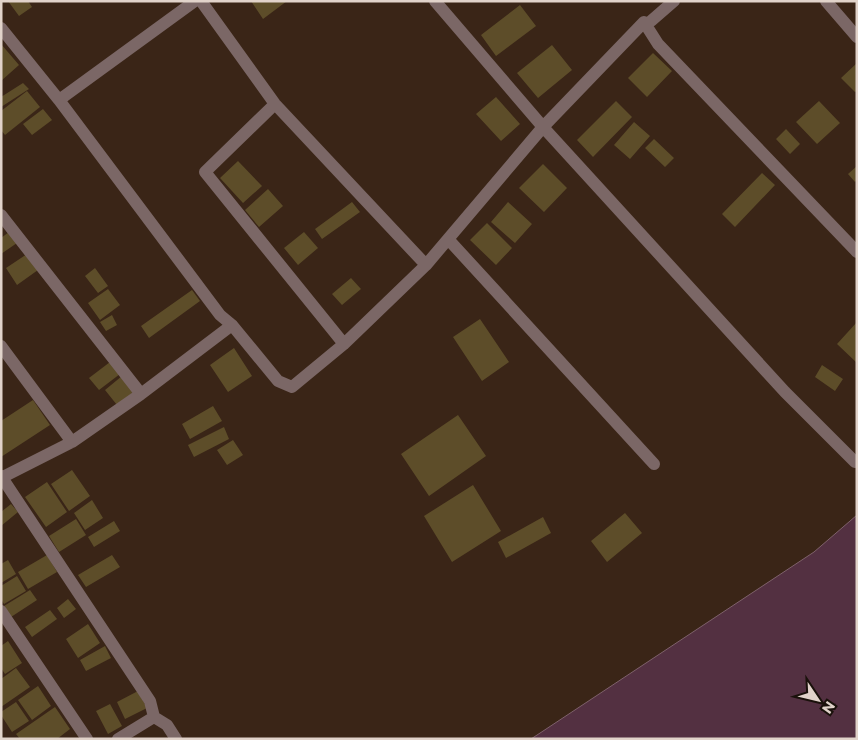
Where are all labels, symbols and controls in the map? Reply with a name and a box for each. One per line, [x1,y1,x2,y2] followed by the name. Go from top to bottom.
[793,675,843,725] north arrow
[818,698,839,717] text: N

